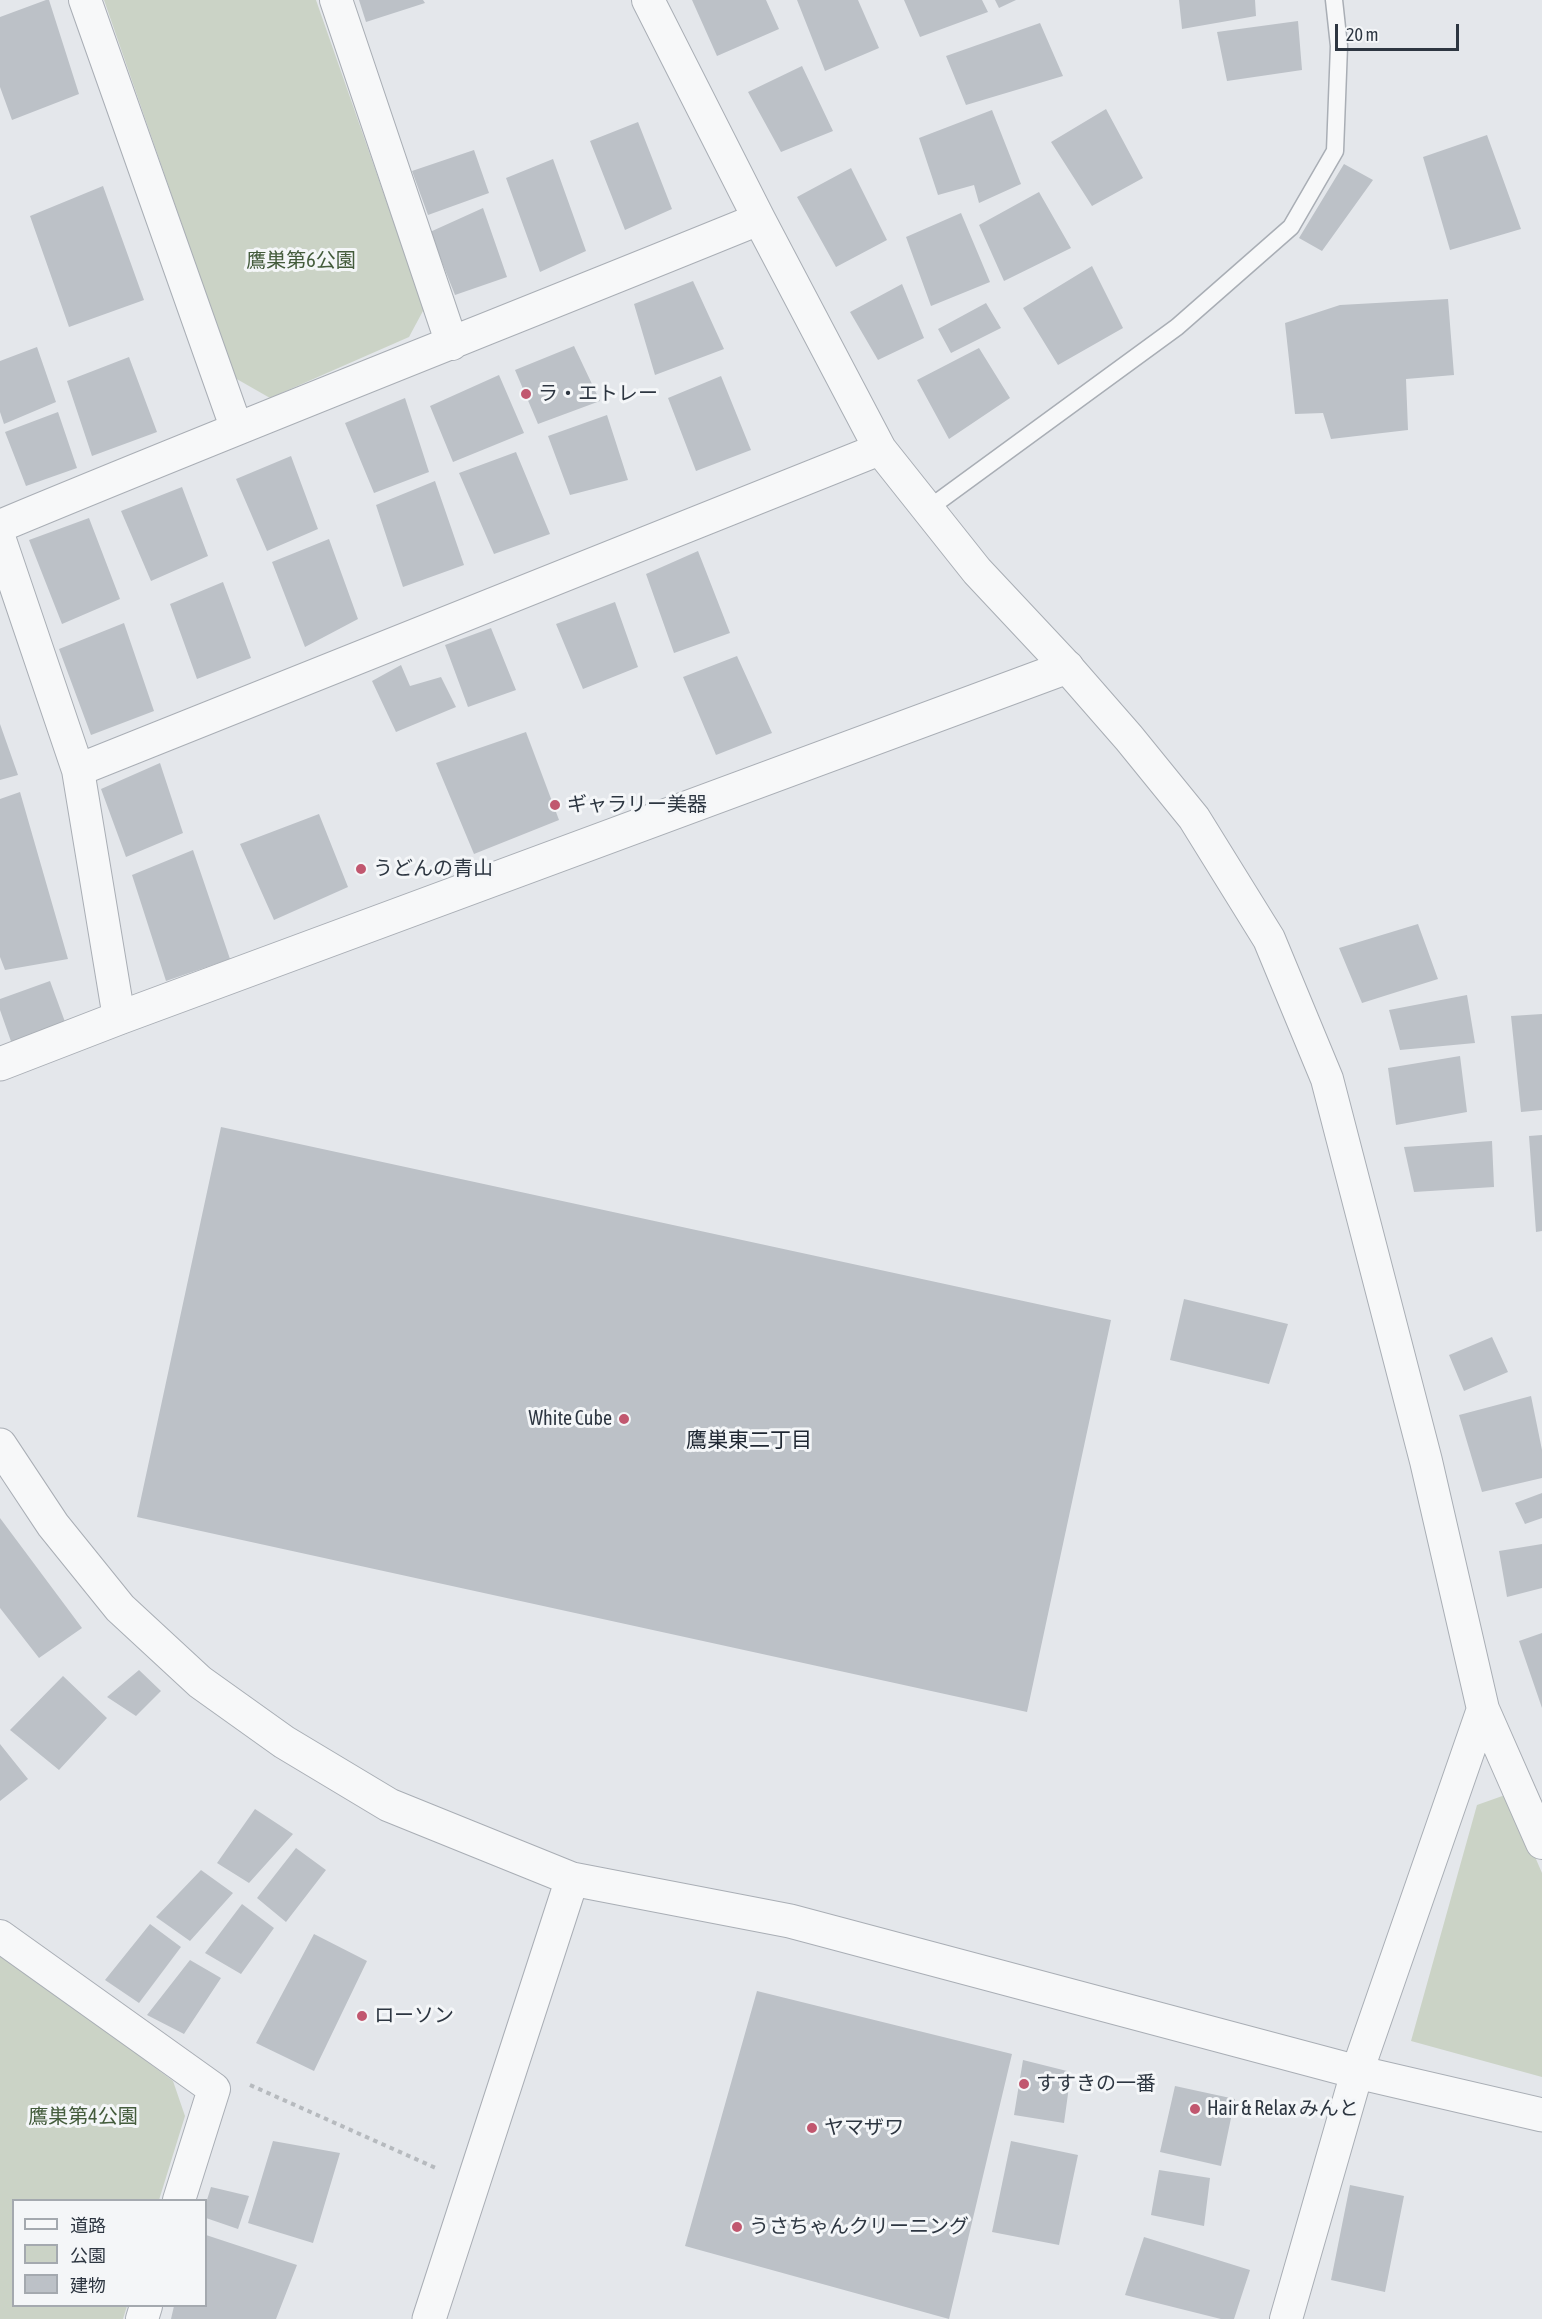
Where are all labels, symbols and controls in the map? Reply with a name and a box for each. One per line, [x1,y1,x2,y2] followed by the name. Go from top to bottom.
[1338,12,1462,50] scale bar
[1346,24,1378,45] text: 20 m
[246,249,356,273] park label: 鷹巣第6公園
[538,382,658,406] place label: ラ・エトレー
[519,387,533,401] marker: ラ・エトレー
[567,793,707,817] place label: ギャラリー美器
[548,798,562,812] marker: ギャラリー美器
[373,857,493,881] place label: うどんの青山
[354,862,368,876] marker: うどんの青山
[529,1407,612,1431] place label: White Cube
[617,1412,631,1426] marker: White Cube
[686,1427,812,1453] district label: 鷹巣東二丁目
[374,2004,454,2028] place label: ローソン
[355,2009,369,2023] marker: ローソン
[1036,2072,1156,2096] place label: すすきの一番
[1017,2077,1031,2091] marker: すすきの一番
[1207,2097,1359,2121] place label: Hair & Relax みんと
[1188,2102,1202,2116] marker: Hair & Relax みんと
[28,2105,138,2129] park label: 鷹巣第4公園
[824,2116,904,2140] place label: ヤマザワ
[805,2121,819,2135] marker: ヤマザワ
[12,2199,207,2307] legend
[70,2215,106,2236] text: 道路
[749,2215,969,2239] place label: うさちゃんクリーニング
[730,2220,744,2234] marker: うさちゃんクリーニング
[70,2245,106,2266] text: 公園
[70,2275,106,2296] text: 建物

